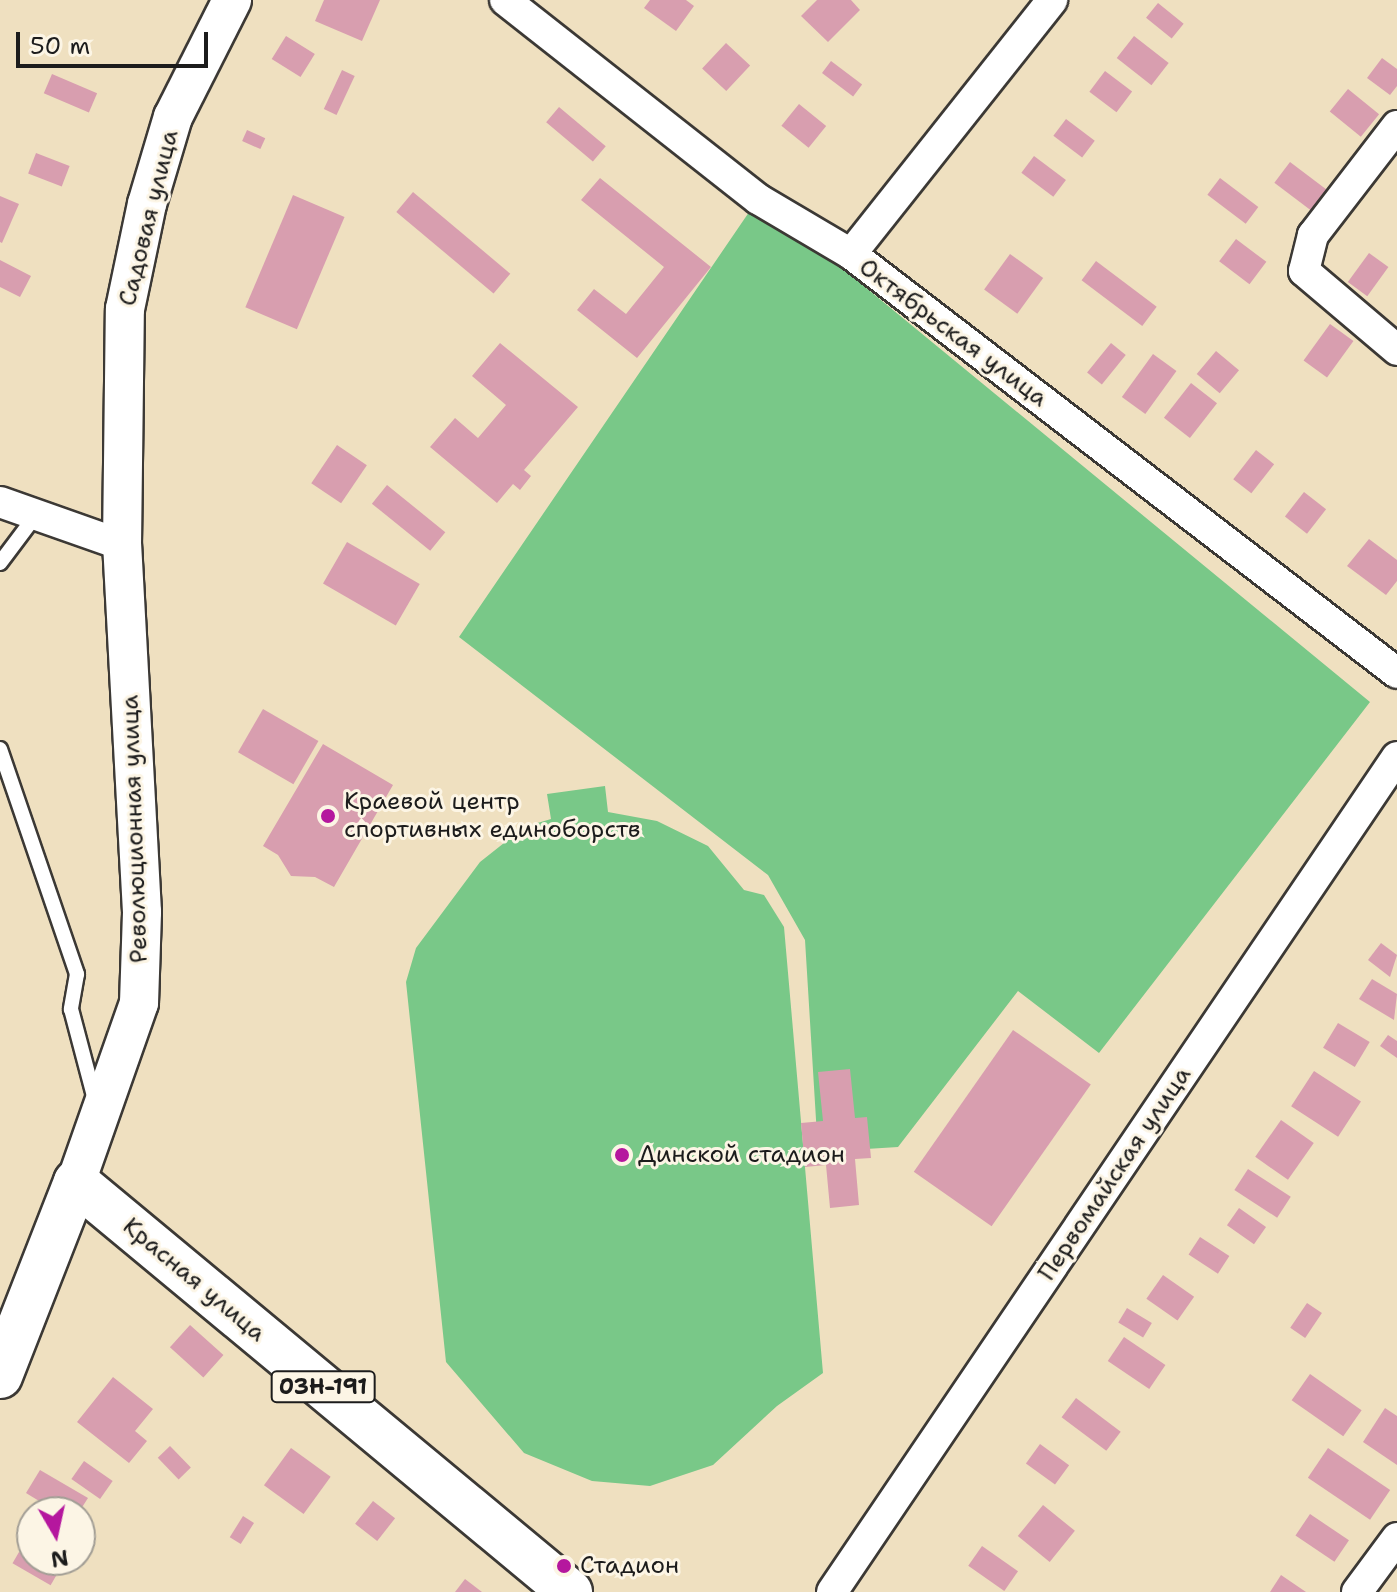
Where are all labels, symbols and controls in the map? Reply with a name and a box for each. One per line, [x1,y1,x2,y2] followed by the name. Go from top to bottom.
[20,16,212,66] scale bar
[30,30,90,62] text: 50 m
[113,127,185,309] street label: Садовая улица
[853,253,1053,413] street label: Октябрьская улица
[116,694,154,964] street label: Революционная улица
[344,788,641,844] place label: Краевой центр спортивных единоборств
[319,807,337,825] marker: Краевой центр спортивных единоборств
[1033,1062,1197,1286] street label: Первомайская улица
[638,1141,845,1169] place label: Динской стадион
[613,1146,631,1164] marker: Динской стадион
[117,1212,271,1348] street label: Красная улица
[269,1369,377,1405] road number: 03Н-191
[16,1496,96,1576] north arrow
[49,1543,70,1574] text: N
[580,1552,679,1580] place label: Стадион
[555,1557,573,1575] marker: Стадион

